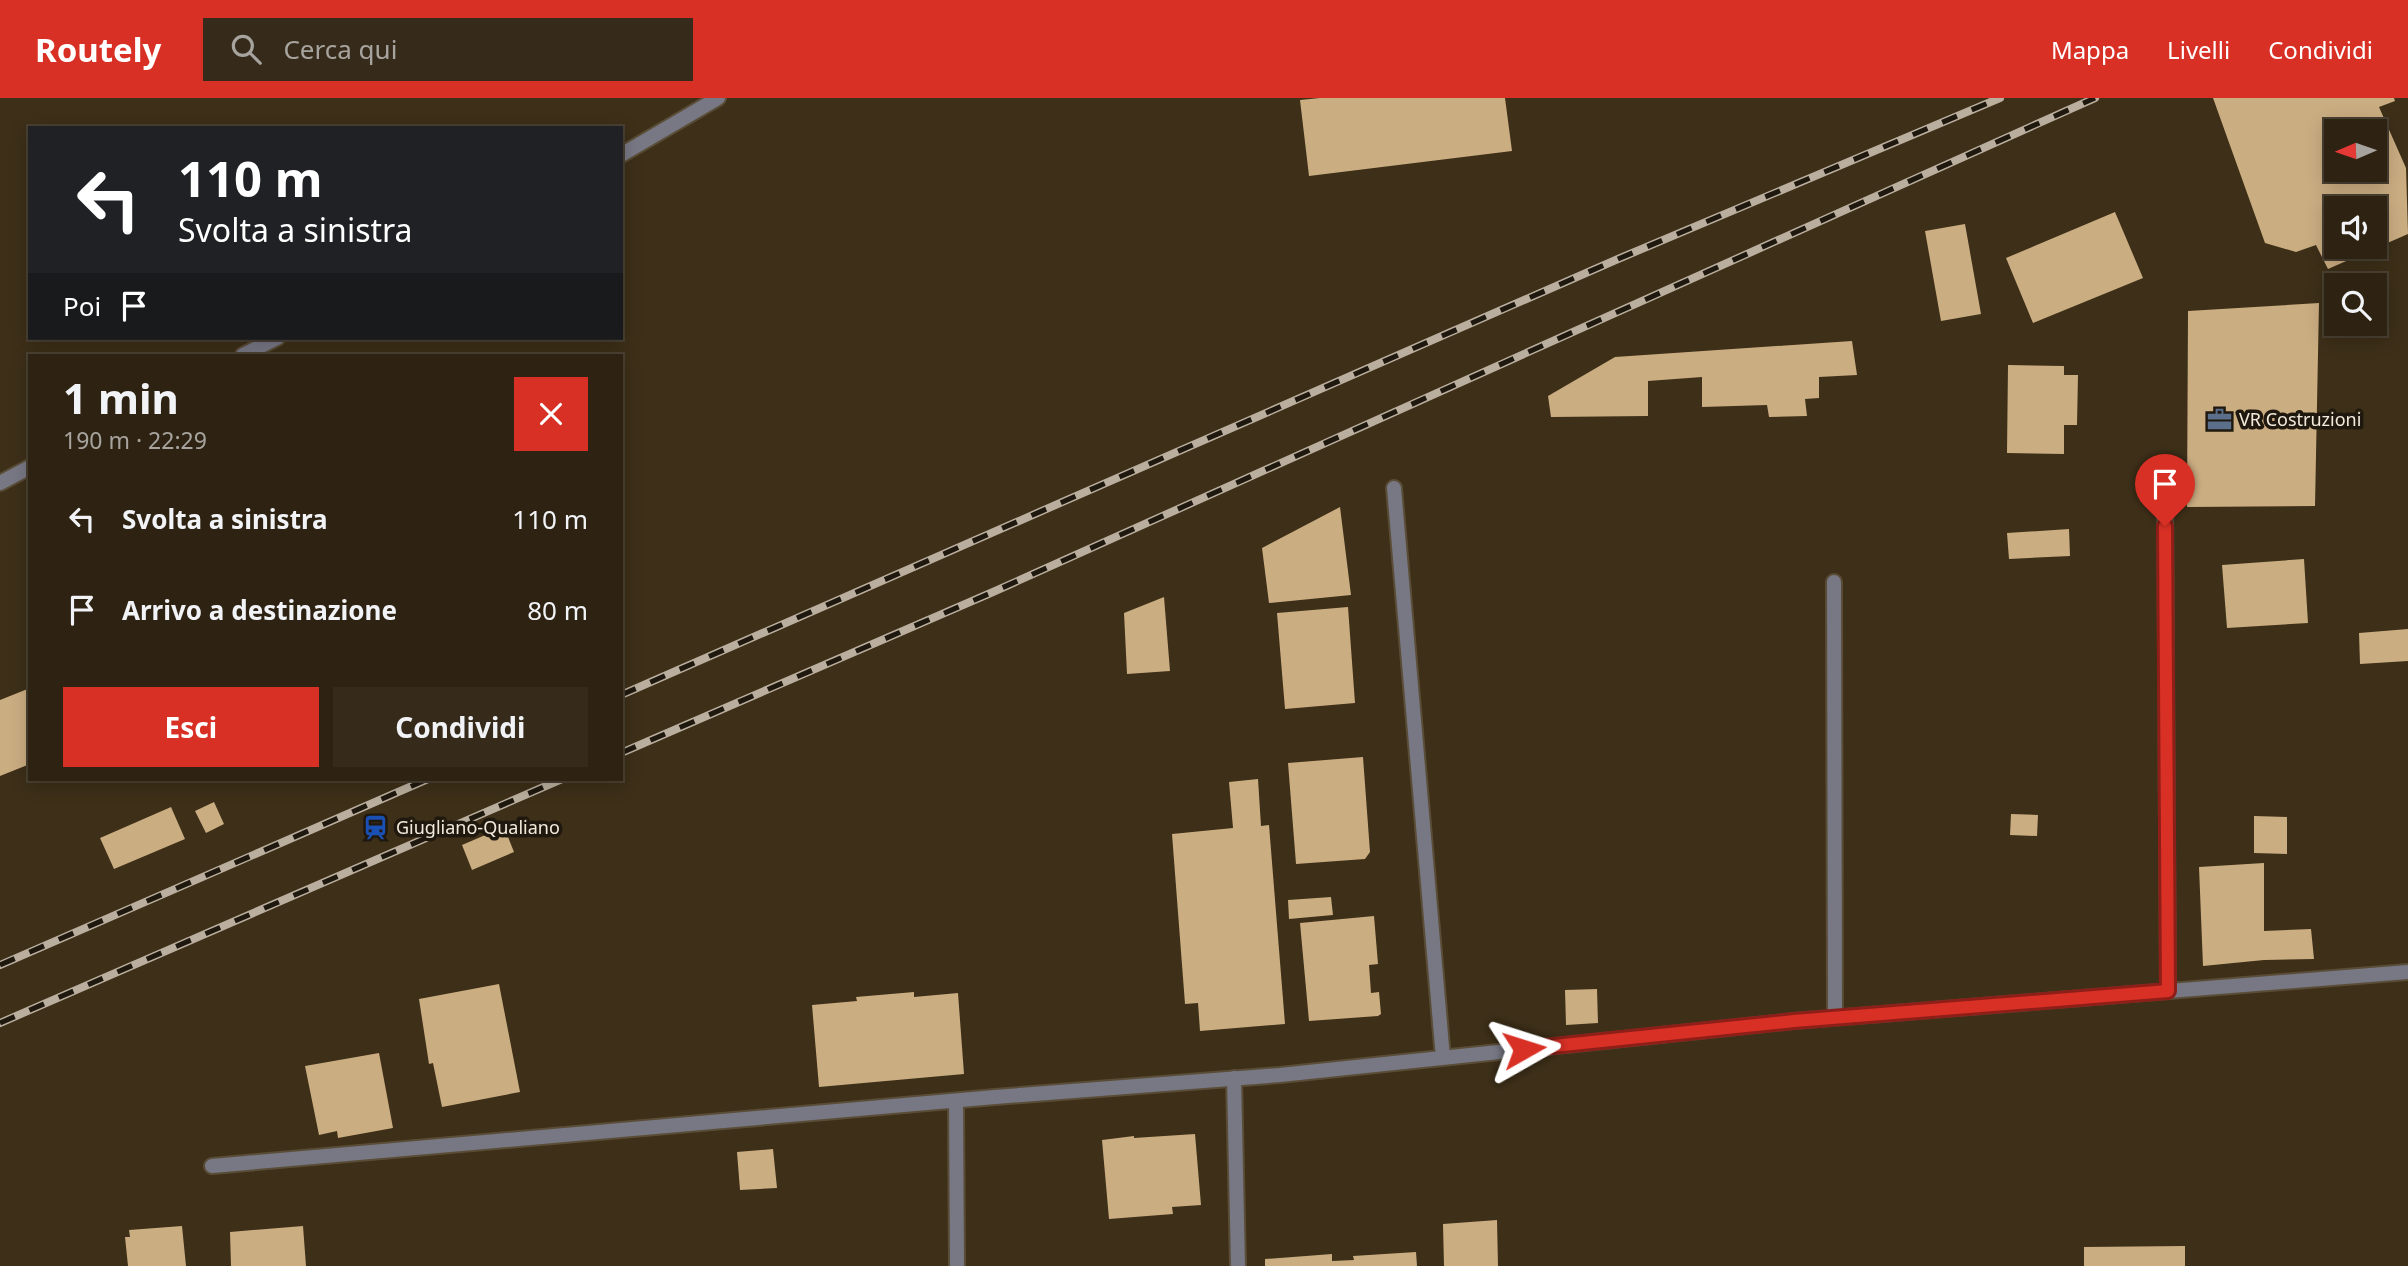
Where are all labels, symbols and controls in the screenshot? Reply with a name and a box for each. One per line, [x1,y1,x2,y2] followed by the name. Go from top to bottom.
[203,18,693,81] search box
[35,27,161,72] text: Routely
[227,30,265,68] icon: search
[283,31,397,67] text: Cerca qui
[2051,33,2129,66] text: Mappa
[2167,33,2230,66] text: Livelli
[2268,33,2373,66] text: Condividi
[2324,119,2387,182] north arrow
[2324,119,2387,336] map controls
[178,145,323,211] text: 110 m
[63,154,154,245] icon: left
[2324,196,2387,259] button: sound
[178,208,413,251] text: Svolta a sinistra
[2324,273,2387,336] button: search
[115,287,153,325] icon: arrive
[63,288,101,324] text: Poi
[63,369,179,426] text: 1 min
[514,377,588,451] button: close
[2205,405,2233,433] office icon: VR Costruzioni
[2239,407,2361,431] place label: VR Costruzioni
[63,424,207,456] text: 190 m · 22:29
[2135,454,2195,526] pin
[2146,465,2184,503] icon: arrive
[63,500,101,538] icon: left
[122,501,328,537] text: Svolta a sinistra
[512,501,588,537] text: 110 m
[63,591,101,629] icon: arrive
[122,592,397,628] text: Arrivo a destinazione
[527,592,588,628] text: 80 m
[63,687,319,767] button: Esci
[333,687,588,767] button: Condividi
[362,813,390,841] station icon: Giugliano-Qualiano
[396,815,560,839] place label: Giugliano-Qualiano
[1487,1012,1561,1086] position arrow

